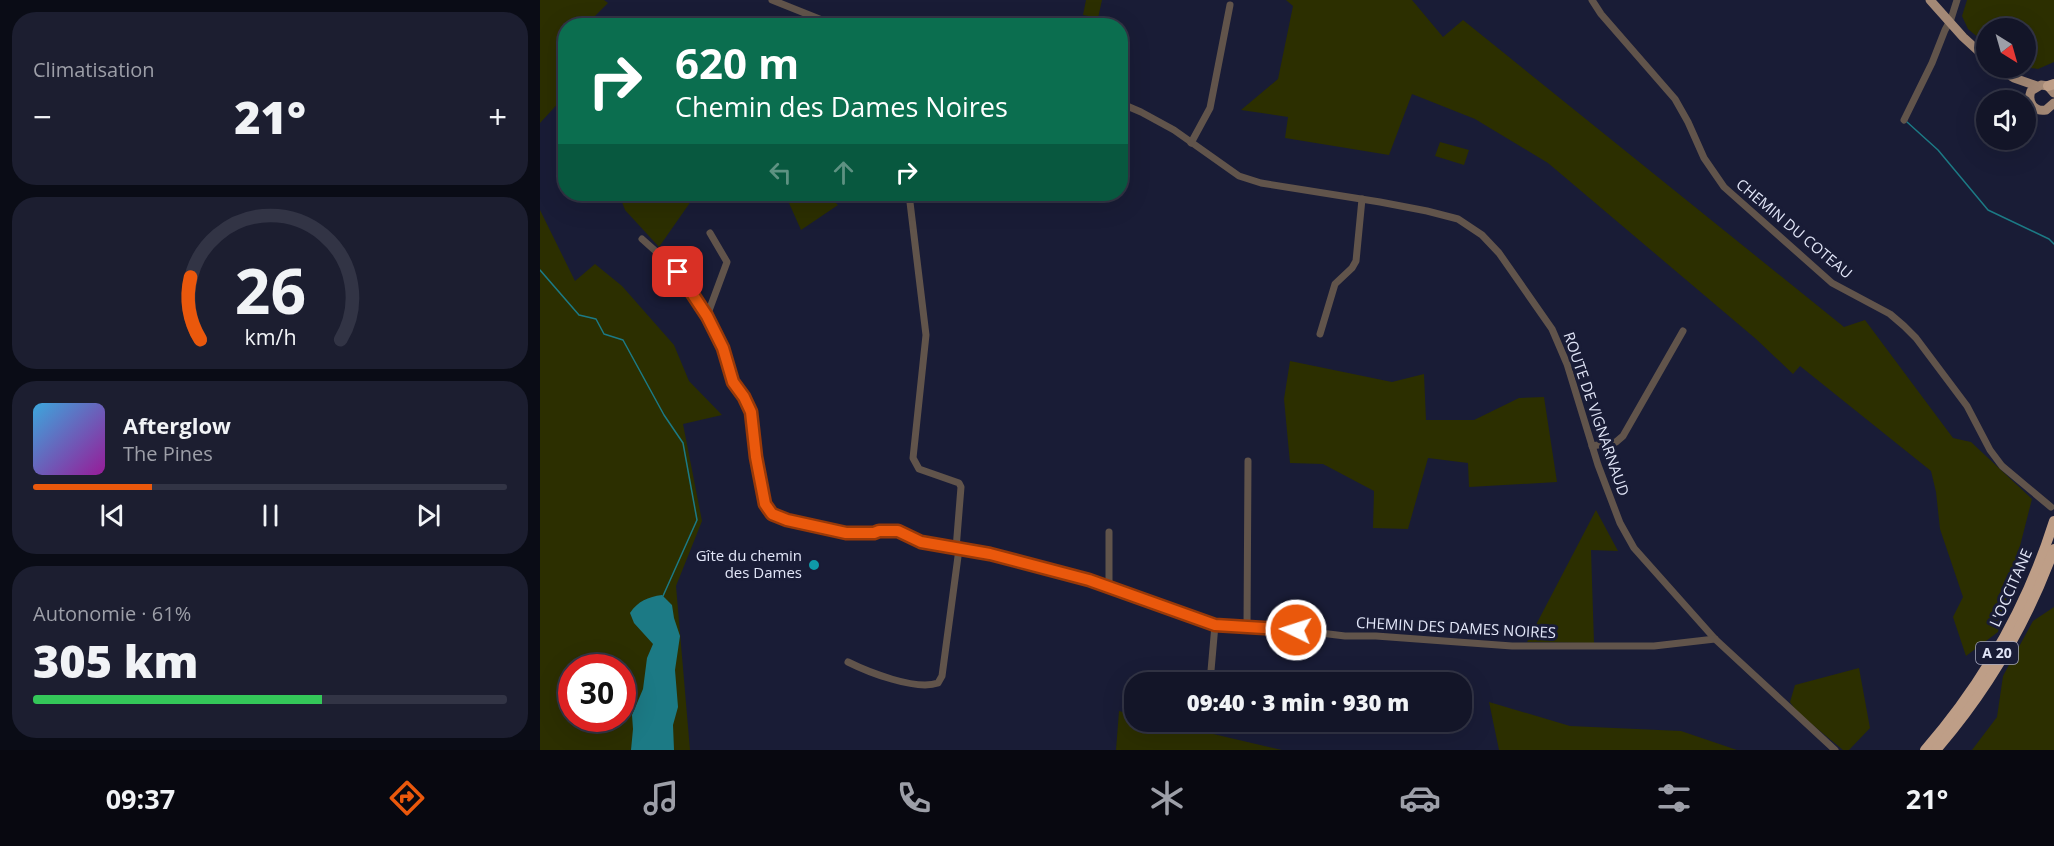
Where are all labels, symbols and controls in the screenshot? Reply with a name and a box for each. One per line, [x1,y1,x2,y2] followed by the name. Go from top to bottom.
[1976,18,2036,78] north arrow
[1976,18,2036,150] map controls
[675,34,799,91] text: 620 m
[576,42,654,120] icon: right
[33,56,155,83] text: Climatisation
[234,86,306,147] text: 21°
[675,88,1008,125] text: Chemin des Dames Noires
[1976,90,2036,150] button: sound
[33,94,52,139] text: −
[488,94,507,139] text: +
[764,156,797,189] icon: left
[827,156,860,189] icon: ahead
[890,156,923,189] icon: right
[1732,174,1857,283] street label: CHEMIN DU COTEAU
[652,246,703,297] pin
[234,247,306,332] text: 26
[661,255,694,288] icon: arrive
[244,322,296,351] text: km/h
[1559,329,1634,498] street label: ROUTE DE VIGNARNAUD
[123,410,231,440] text: Afterglow
[123,440,213,467] text: The Pines
[96,499,129,532] icon: previous
[254,499,287,532] icon: pause
[412,499,445,532] icon: next
[696,545,802,582] place label: Gîte du chemin des Dames
[1984,545,2036,630] street label: L'OCCITANE
[807,558,821,572] marker: Gîte du chemin des Dames
[1264,598,1328,662] position arrow
[33,600,191,627] text: Autonomie · 61%
[1355,612,1557,642] street label: CHEMIN DES DAMES NOIRES
[33,630,198,691] text: 305 km
[1976,642,2018,664] road number: A 20
[558,654,636,732] speed limit sign: 30
[1187,687,1409,717] text: 09:40 · 3 min · 930 m
[386,777,428,819] icon: directions
[640,777,682,819] icon: music
[893,777,935,819] icon: phone
[1146,777,1188,819] icon: climate
[1399,777,1441,819] icon: car
[1653,777,1695,819] icon: filters
[106,780,175,817] text: 09:37
[1906,780,1948,817] text: 21°

